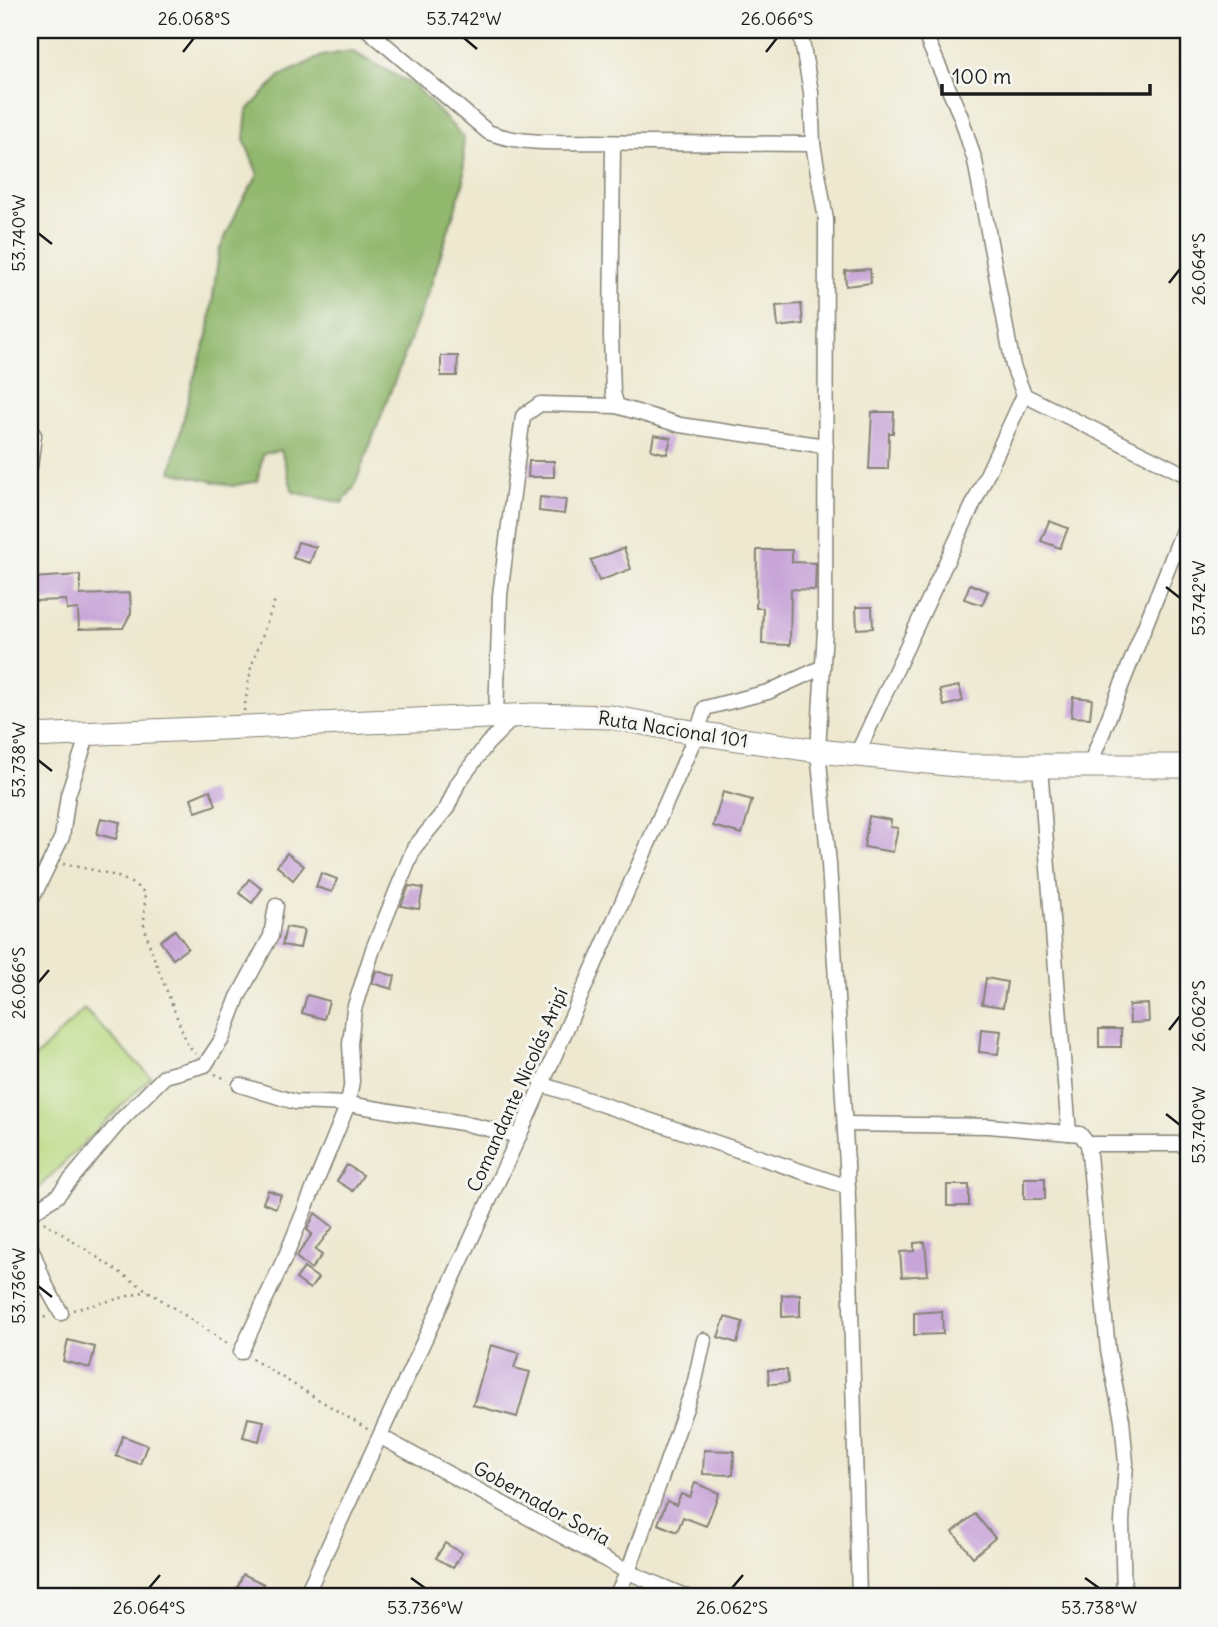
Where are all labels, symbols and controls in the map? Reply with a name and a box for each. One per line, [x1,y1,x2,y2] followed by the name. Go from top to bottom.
[158,7,230,30] text: 26.068°S
[426,7,502,30] text: 53.742°W
[741,7,813,30] text: 26.066°S
[942,52,1150,96] scale bar
[952,63,1011,90] text: 100 m
[7,194,30,272] text: 53.740°W
[1187,233,1210,305] text: 26.064°S
[1187,560,1210,636] text: 53.742°W
[596,705,750,753] street label: Ruta Nacional 101
[7,722,30,798] text: 53.738°W
[7,947,30,1019] text: 26.066°S
[1187,980,1210,1052] text: 26.062°S
[461,984,573,1196] street label: Comandante Nicolás Aripí
[1187,1086,1210,1164] text: 53.740°W
[7,1248,30,1324] text: 53.736°W
[469,1455,615,1551] street label: Gobernador Soria
[113,1596,185,1619] text: 26.064°S
[387,1596,463,1619] text: 53.736°W
[696,1596,768,1619] text: 26.062°S
[1061,1596,1137,1619] text: 53.738°W

